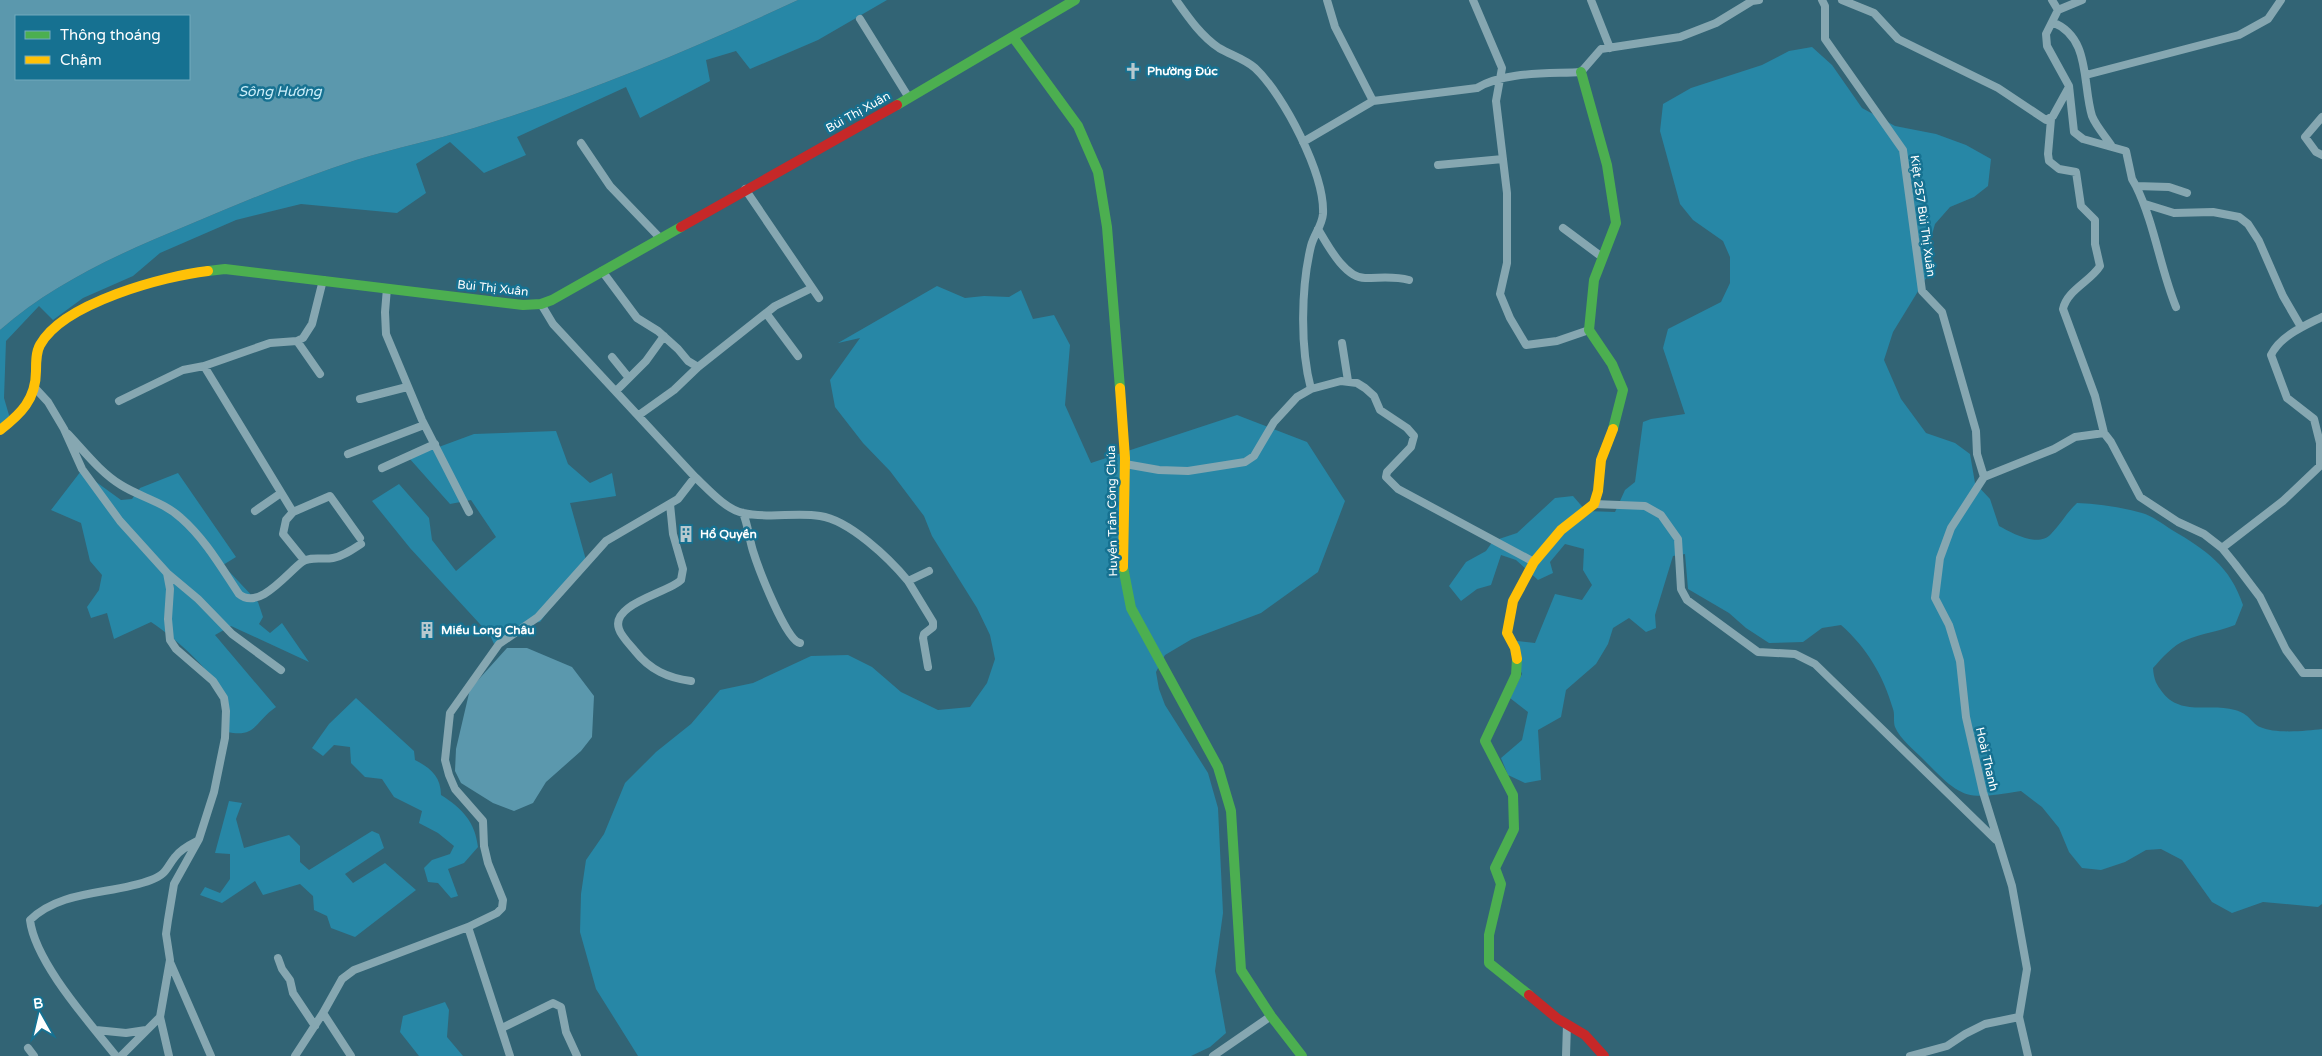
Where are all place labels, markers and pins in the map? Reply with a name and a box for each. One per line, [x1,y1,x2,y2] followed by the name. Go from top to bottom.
[1123,61,1143,81] church icon: Phường Đúc
[1147,64,1218,79] place label: Phường Đúc
[676,524,696,544] building icon: Hổ Quyền
[700,527,757,542] place label: Hổ Quyền
[417,620,437,640] building icon: Miếu Long Châu
[441,623,535,638] place label: Miếu Long Châu

